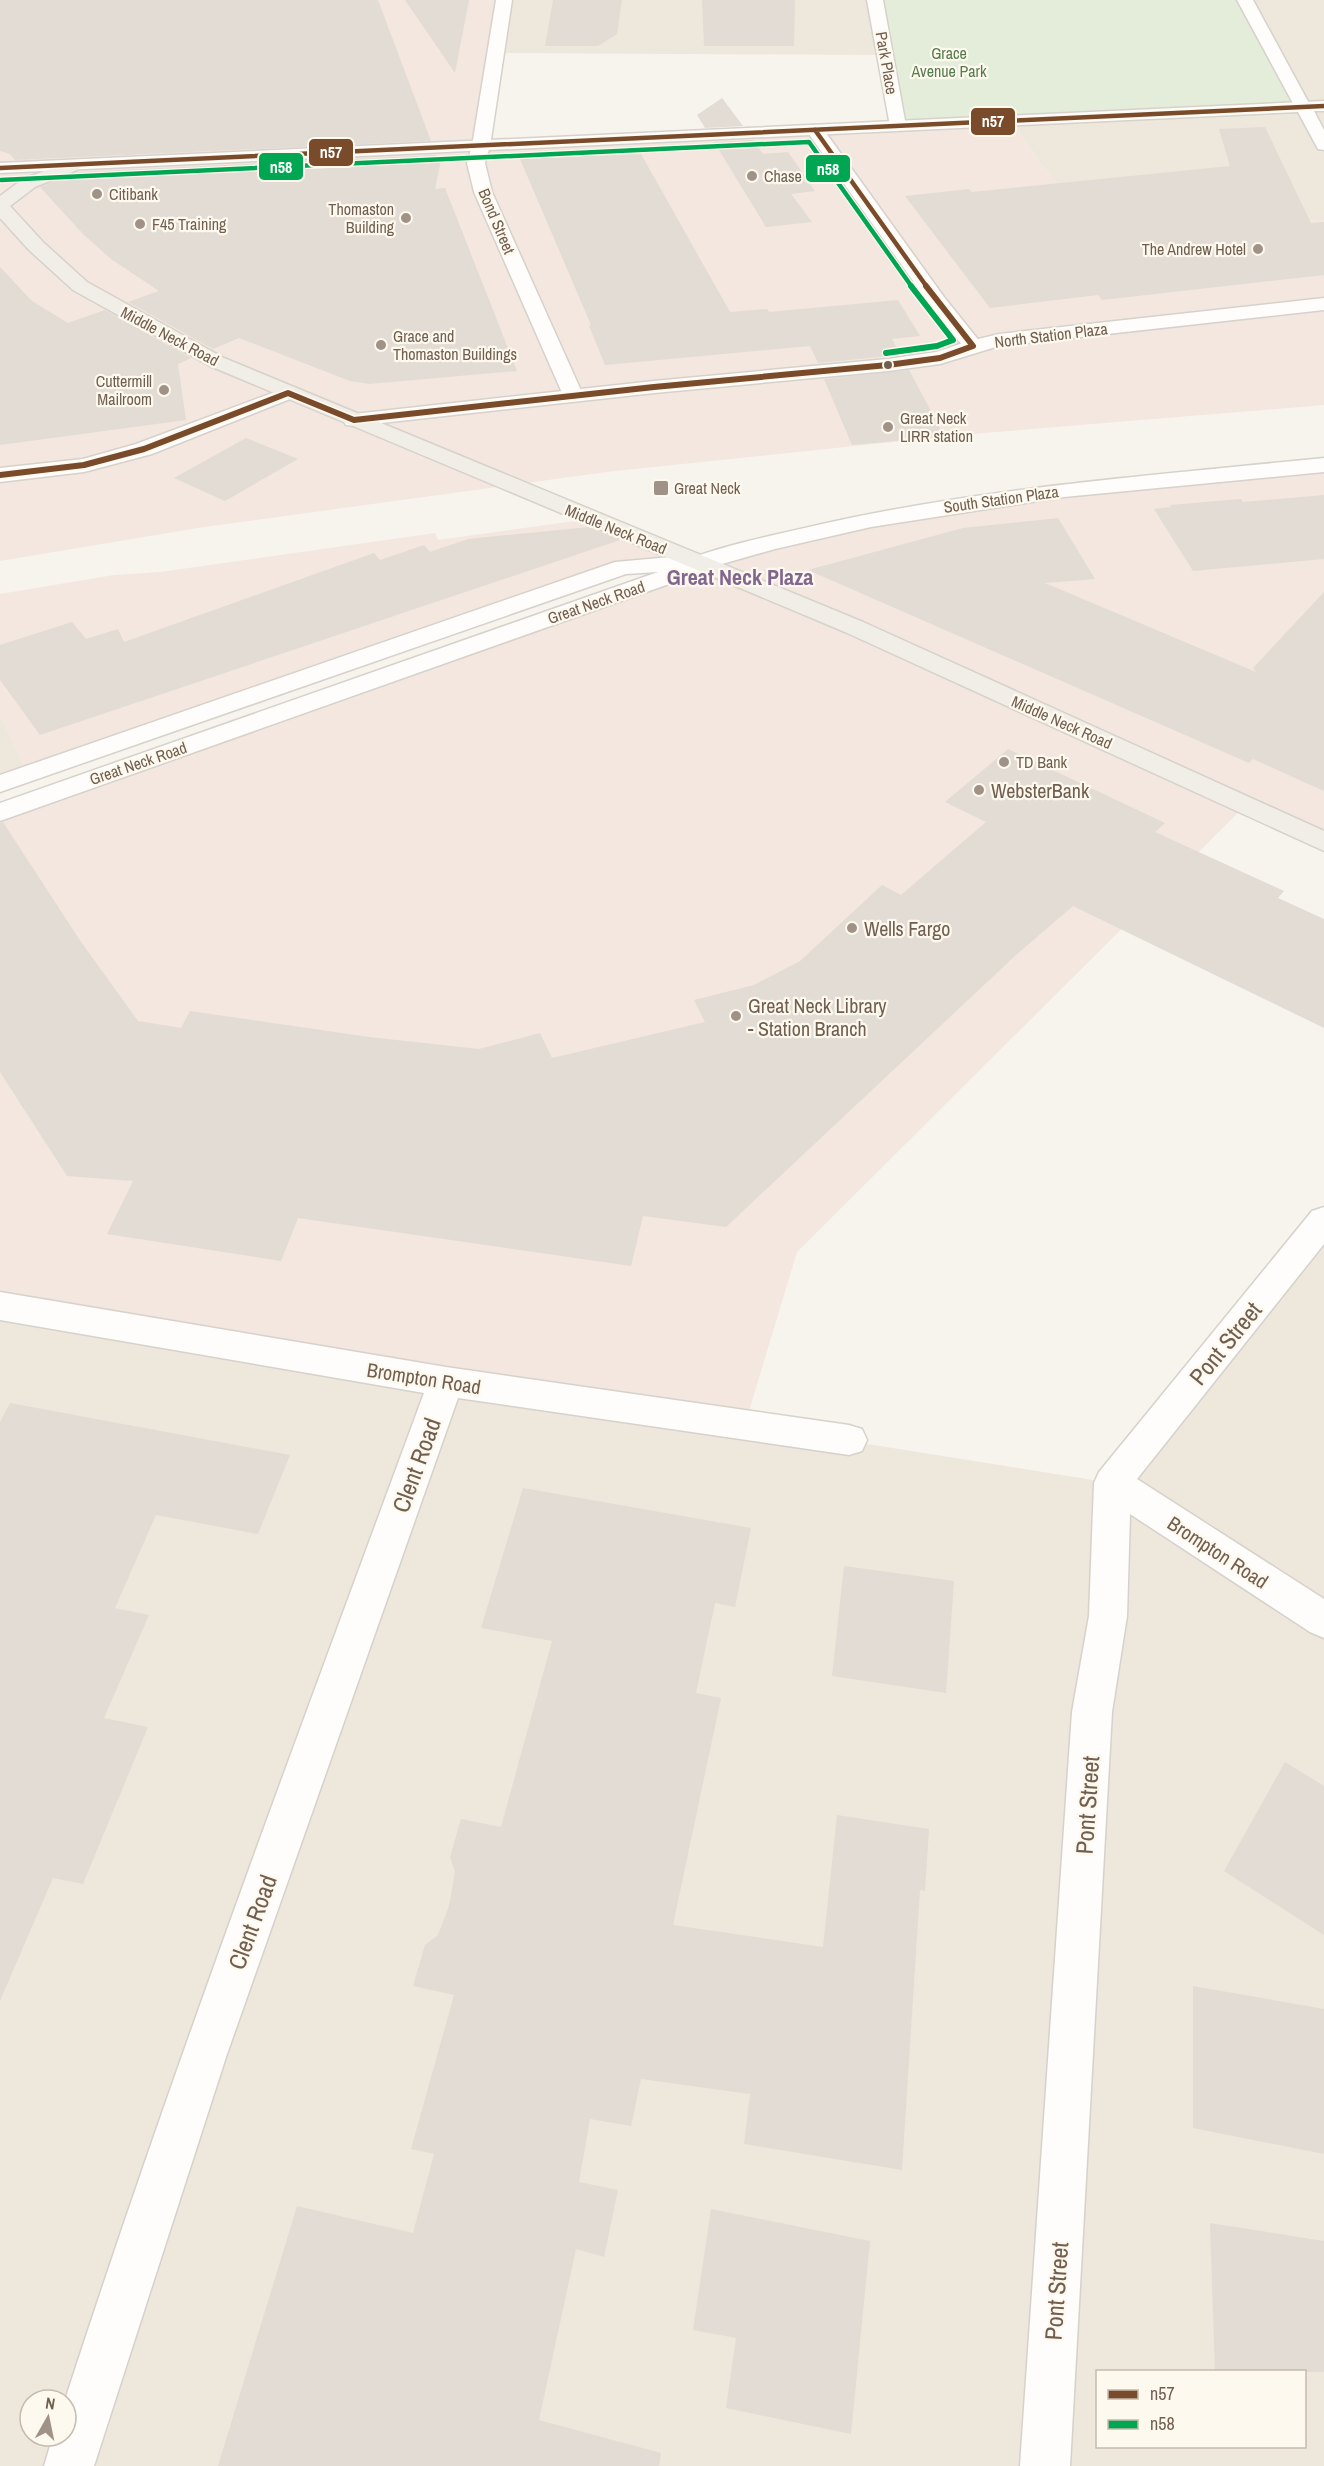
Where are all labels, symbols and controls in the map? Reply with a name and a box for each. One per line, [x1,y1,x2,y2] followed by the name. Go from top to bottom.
[871,30,903,96] street label: Park Place
[911,42,987,82] park label: Grace Avenue Park
[970,107,1016,136] line badge: n57
[982,110,1004,132] text: n57
[308,138,354,167] line badge: n57
[320,141,342,163] text: n57
[258,152,304,181] line badge: n58
[805,154,851,183] line badge: n58
[270,156,292,178] text: n58
[817,158,839,180] text: n58
[764,165,802,187] place label: Chase
[745,169,759,183] marker: Chase
[109,183,158,205] place label: Citibank
[473,185,521,258] street label: Bond Street
[90,187,104,201] marker: Citibank
[328,198,395,238] place label: Thomaston Building
[399,211,413,225] marker: Thomaston Building
[152,213,227,235] place label: F45 Training
[133,217,147,231] marker: F45 Training
[1142,238,1246,260] place label: The Andrew Hotel
[1251,242,1265,256] marker: The Andrew Hotel
[117,301,223,371] street label: Middle Neck Road
[993,317,1110,353] street label: North Station Plaza
[393,325,517,365] place label: Grace and Thomaston Buildings
[374,338,388,352] marker: Grace and Thomaston Buildings
[882,359,894,371] unlabelled marker
[96,370,152,410] place label: Cuttermill Mailroom
[157,383,171,397] marker: Cuttermill Mailroom
[900,407,973,447] place label: Great Neck LIRR station
[881,420,895,434] marker: Great Neck LIRR station
[674,477,741,499] place label: Great Neck
[652,479,670,497] marker: Great Neck
[942,480,1061,518] street label: South Station Plaza
[562,499,670,559] street label: Middle Neck Road
[667,562,813,592] district label: Great Neck Plaza
[544,575,648,629] street label: Great Neck Road
[1008,690,1116,754] street label: Middle Neck Road
[86,736,190,790] street label: Great Neck Road
[1016,751,1067,773] place label: TD Bank
[997,755,1011,769] marker: TD Bank
[991,777,1090,804] place label: WebsterBank
[972,783,986,797] marker: WebsterBank
[864,915,950,942] place label: Wells Fargo
[845,921,859,935] marker: Wells Fargo
[748,992,887,1042] place label: Great Neck Library - Station Branch
[729,1009,743,1023] marker: Great Neck Library - Station Branch
[1182,1294,1269,1391] street label: Pont Street
[365,1356,483,1400] street label: Brompton Road
[384,1413,448,1517] street label: Clent Road
[1162,1509,1274,1595] street label: Brompton Road
[1068,1754,1106,1855] street label: Pont Street
[220,1870,284,1974] street label: Clent Road
[1037,2240,1075,2341] street label: Pont Street
[1096,2370,1306,2448] legend
[1150,2381,1175,2406] text: n57
[18,2388,78,2448] north arrow
[44,2392,57,2415] text: N
[1150,2411,1175,2436] text: n58

